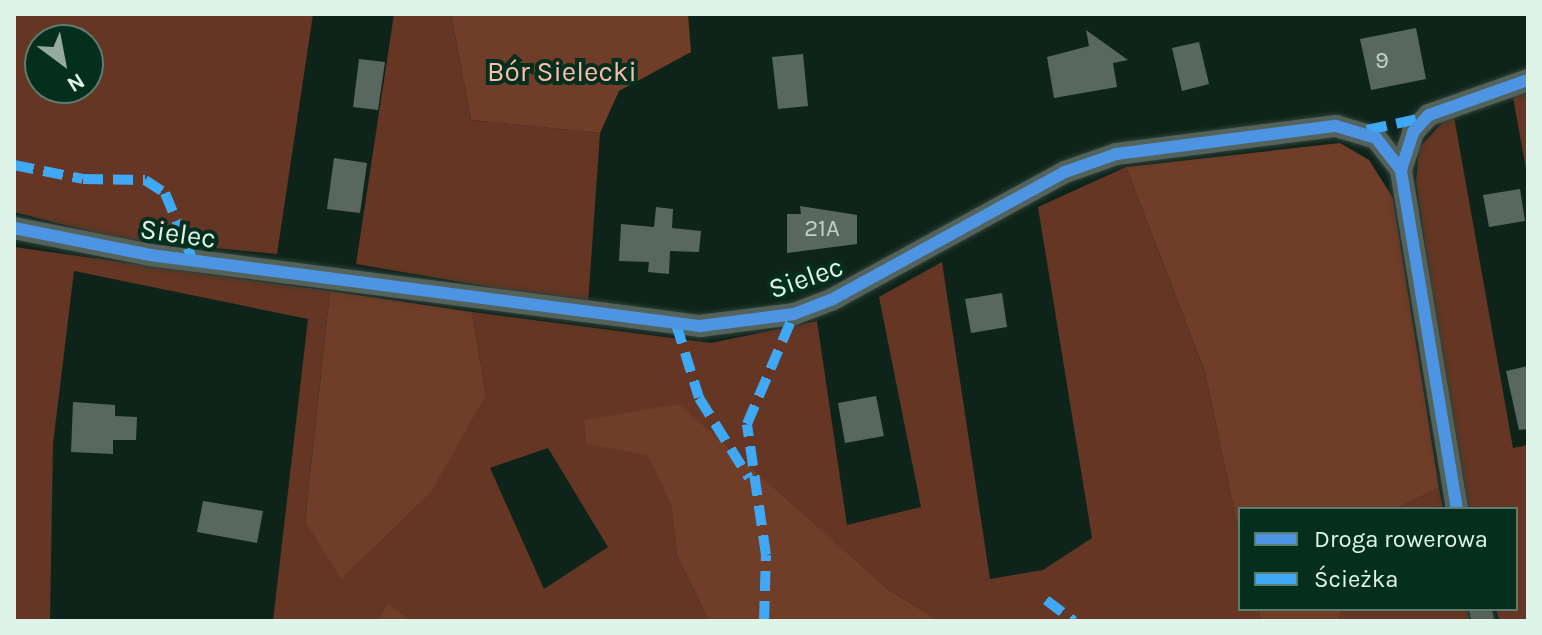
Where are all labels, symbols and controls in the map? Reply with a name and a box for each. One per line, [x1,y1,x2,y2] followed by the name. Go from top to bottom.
[24,24,104,104] north arrow
[1375,47,1389,75] house number: 9
[487,55,637,89] park label: Bór Sielecki
[62,67,89,98] text: N
[138,212,218,256] street label: Sielec
[804,215,840,243] house number: 21A
[764,250,848,306] street label: Sielec
[1238,507,1518,611] legend
[1314,525,1488,553] text: Droga rowerowa
[1314,565,1399,593] text: Ścieżka

